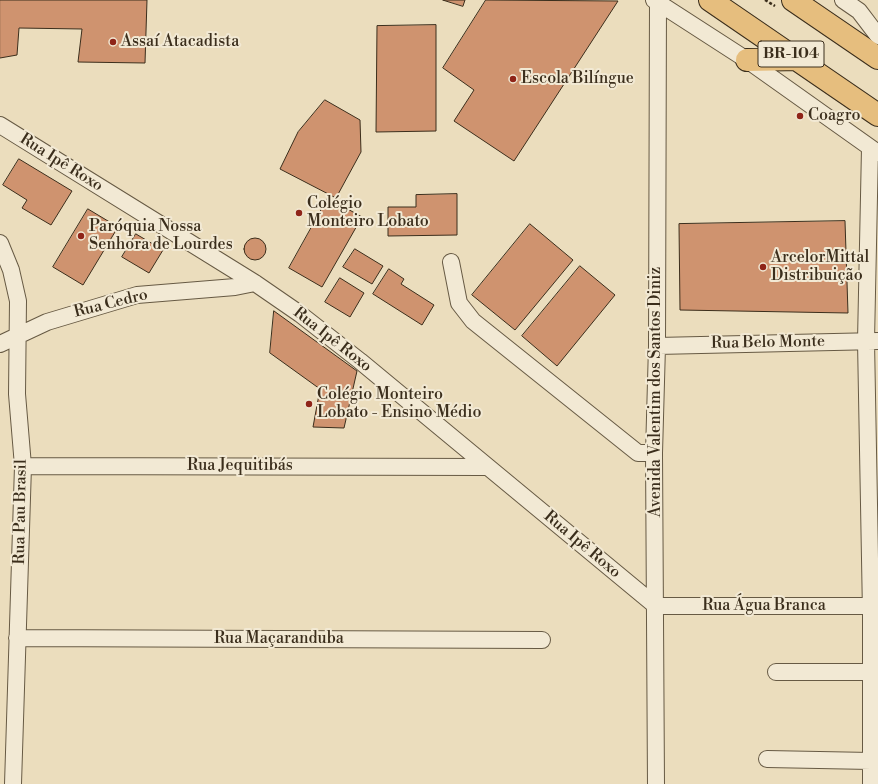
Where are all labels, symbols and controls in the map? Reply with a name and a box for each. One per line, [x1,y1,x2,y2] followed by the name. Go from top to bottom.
[121,32,239,52] place label: Assaí Atacadista
[108,37,118,47] marker: Assaí Atacadista
[758,41,824,67] road number: BR-104
[521,69,634,89] place label: Escola Bilíngue
[508,74,518,84] marker: Escola Bilíngue
[808,106,860,126] place label: Coagro
[795,111,805,121] marker: Coagro
[16,130,106,196] street label: Rua Ipê Roxo
[307,194,429,232] place label: Colégio Monteiro Lobato
[294,208,304,218] marker: Colégio Monteiro Lobato
[89,217,233,255] place label: Paróquia Nossa Senhora de Lourdes
[76,231,86,241] marker: Paróquia Nossa Senhora de Lourdes
[771,248,869,286] place label: ArcelorMittal Distribuição
[758,262,768,272] marker: ArcelorMittal Distribuição
[646,267,666,517] street label: Avenida Valentim dos Santos Diniz
[72,286,150,322] street label: Rua Cedro
[289,303,375,377] street label: Rua Ipê Roxo
[711,332,825,354] street label: Rua Belo Monte
[317,385,481,423] place label: Colégio Monteiro Lobato - Ensino Médio
[304,399,314,409] marker: Colégio Monteiro Lobato - Ensino Médio
[187,456,293,476] street label: Rua Jequitibás
[10,459,32,565] street label: Rua Pau Brasil
[540,507,624,583] street label: Rua Ipê Roxo
[702,596,826,616] street label: Rua Água Branca
[214,629,344,649] street label: Rua Maçaranduba

